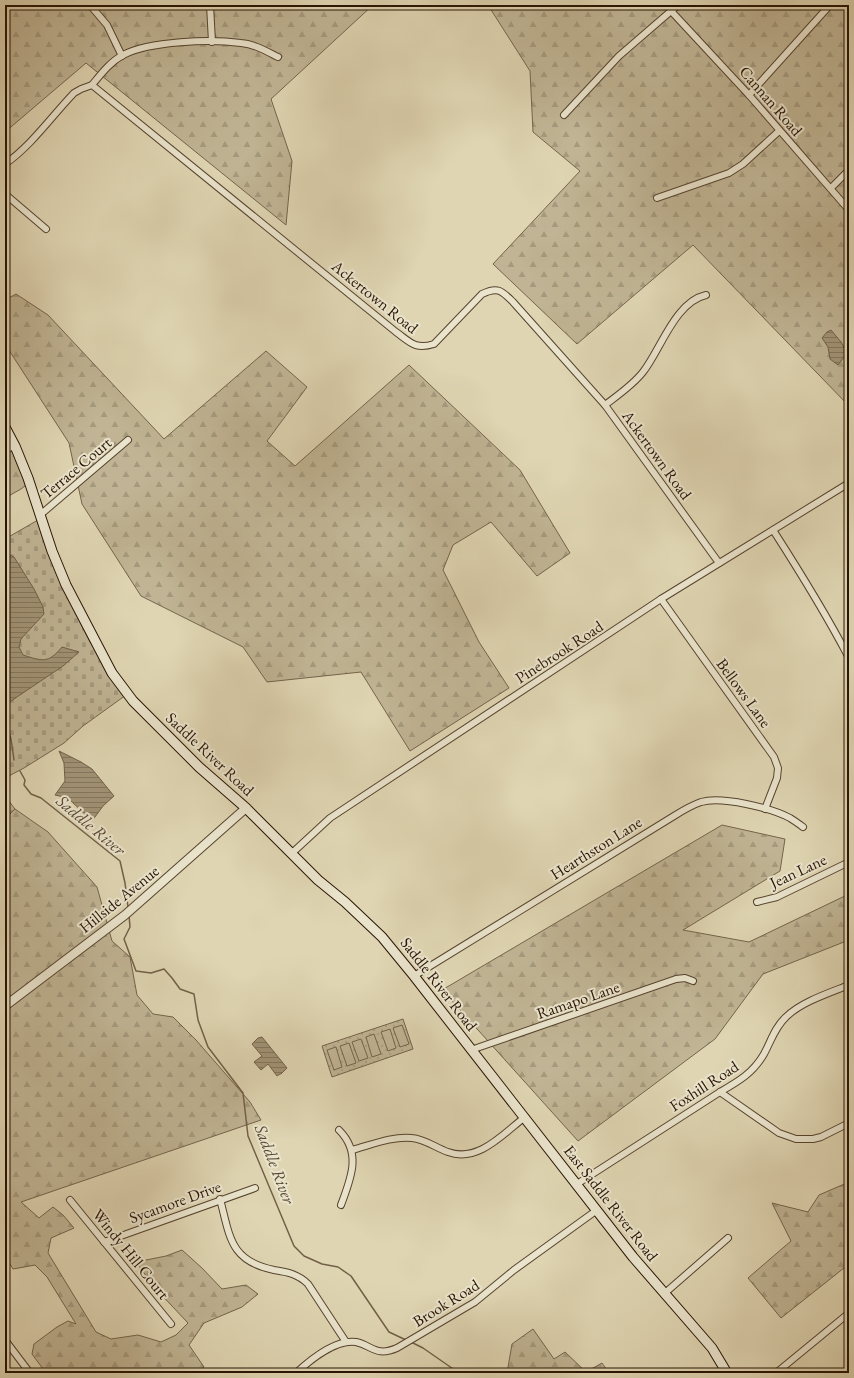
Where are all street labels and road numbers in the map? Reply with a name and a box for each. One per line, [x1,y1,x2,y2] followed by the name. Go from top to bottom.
[735,62,808,141] street label: Cannan Road
[327,255,423,339] street label: Ackertown Road
[617,405,697,505] street label: Ackertown Road
[36,432,116,504] street label: Terrace Court
[511,615,608,688] street label: Pinebrook Road
[712,654,776,732] street label: Bellows Lane
[161,708,259,801] street label: Saddle River Road
[546,811,646,885] street label: Hearthston Lane
[764,849,830,894] street label: Jean Lane
[75,860,163,938] street label: Hillside Avenue
[396,933,483,1036] street label: Saddle River Road
[534,976,622,1024] street label: Ramapo Lane
[665,1055,743,1116] street label: Foxhill Road
[559,1141,664,1266] street label: East Saddle River Road
[126,1176,224,1228] street label: Sycamore Drive
[88,1204,174,1304] street label: Windy Hill Court
[409,1274,484,1332] street label: Brook Road

